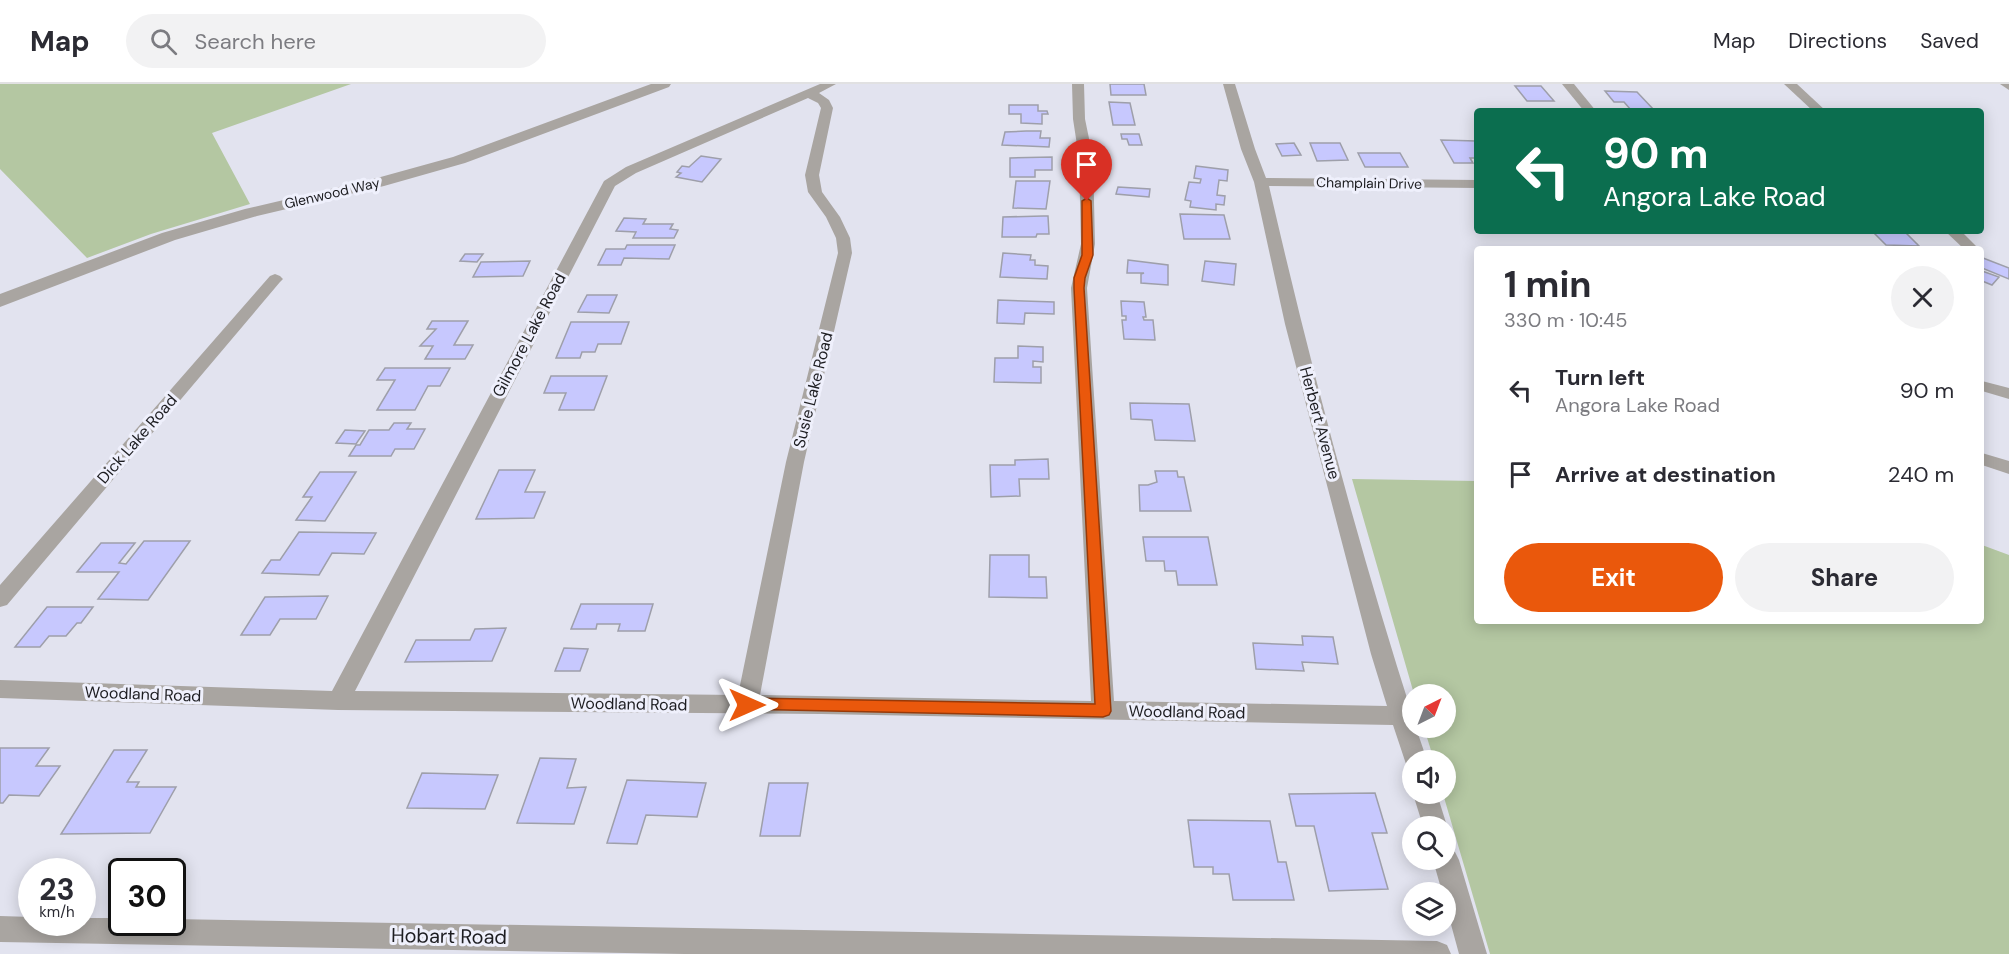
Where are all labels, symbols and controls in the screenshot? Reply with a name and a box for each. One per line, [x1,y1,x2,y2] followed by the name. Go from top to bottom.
[126,14,546,68] search box
[30,23,90,60] text: Map
[147,25,180,58] icon: search
[195,27,316,56] text: Search here
[1713,27,1755,55] text: Map
[1788,27,1887,55] text: Directions
[1920,27,1979,55] text: Saved
[1603,126,1709,181] text: 90 m
[1504,132,1582,210] icon: left
[1061,139,1112,201] pin
[1070,148,1103,181] icon: arrive
[283,173,382,213] street label: Glenwood Way
[1316,173,1422,193] street label: Champlain Drive
[1603,179,1826,214] text: Angora Lake Road
[1504,261,1592,308] text: 1 min
[1891,266,1954,329] button: close
[487,269,571,401] street label: Gilmore Lake Road
[1504,307,1627,333] text: 330 m · 10:45
[788,330,838,450] street label: Susie Lake Road
[1555,363,1645,392] text: Turn left
[1295,364,1345,482] street label: Herbert Avenue
[1504,374,1537,407] icon: left
[1900,376,1954,405] text: 90 m
[92,390,182,488] street label: Dick Lake Road
[1555,392,1720,418] text: Angora Lake Road
[1504,458,1537,491] icon: arrive
[1555,460,1776,489] text: Arrive at destination
[1888,460,1954,489] text: 240 m
[1504,543,1723,612] button: Exit
[1735,543,1954,612] button: Share
[715,673,779,737] position arrow
[84,681,202,707] street label: Woodland Road
[1402,684,1456,738] north arrow
[1402,684,1456,936] map controls
[570,692,688,716] street label: Woodland Road
[1128,700,1246,724] street label: Woodland Road
[1402,750,1456,804] button: sound
[1402,816,1456,870] button: search
[108,858,186,936] speed limit sign: 30
[39,870,75,909] text: 23
[1402,882,1456,936] button: layers
[39,902,75,922] text: km/h
[391,922,507,950] street label: Hobart Road

